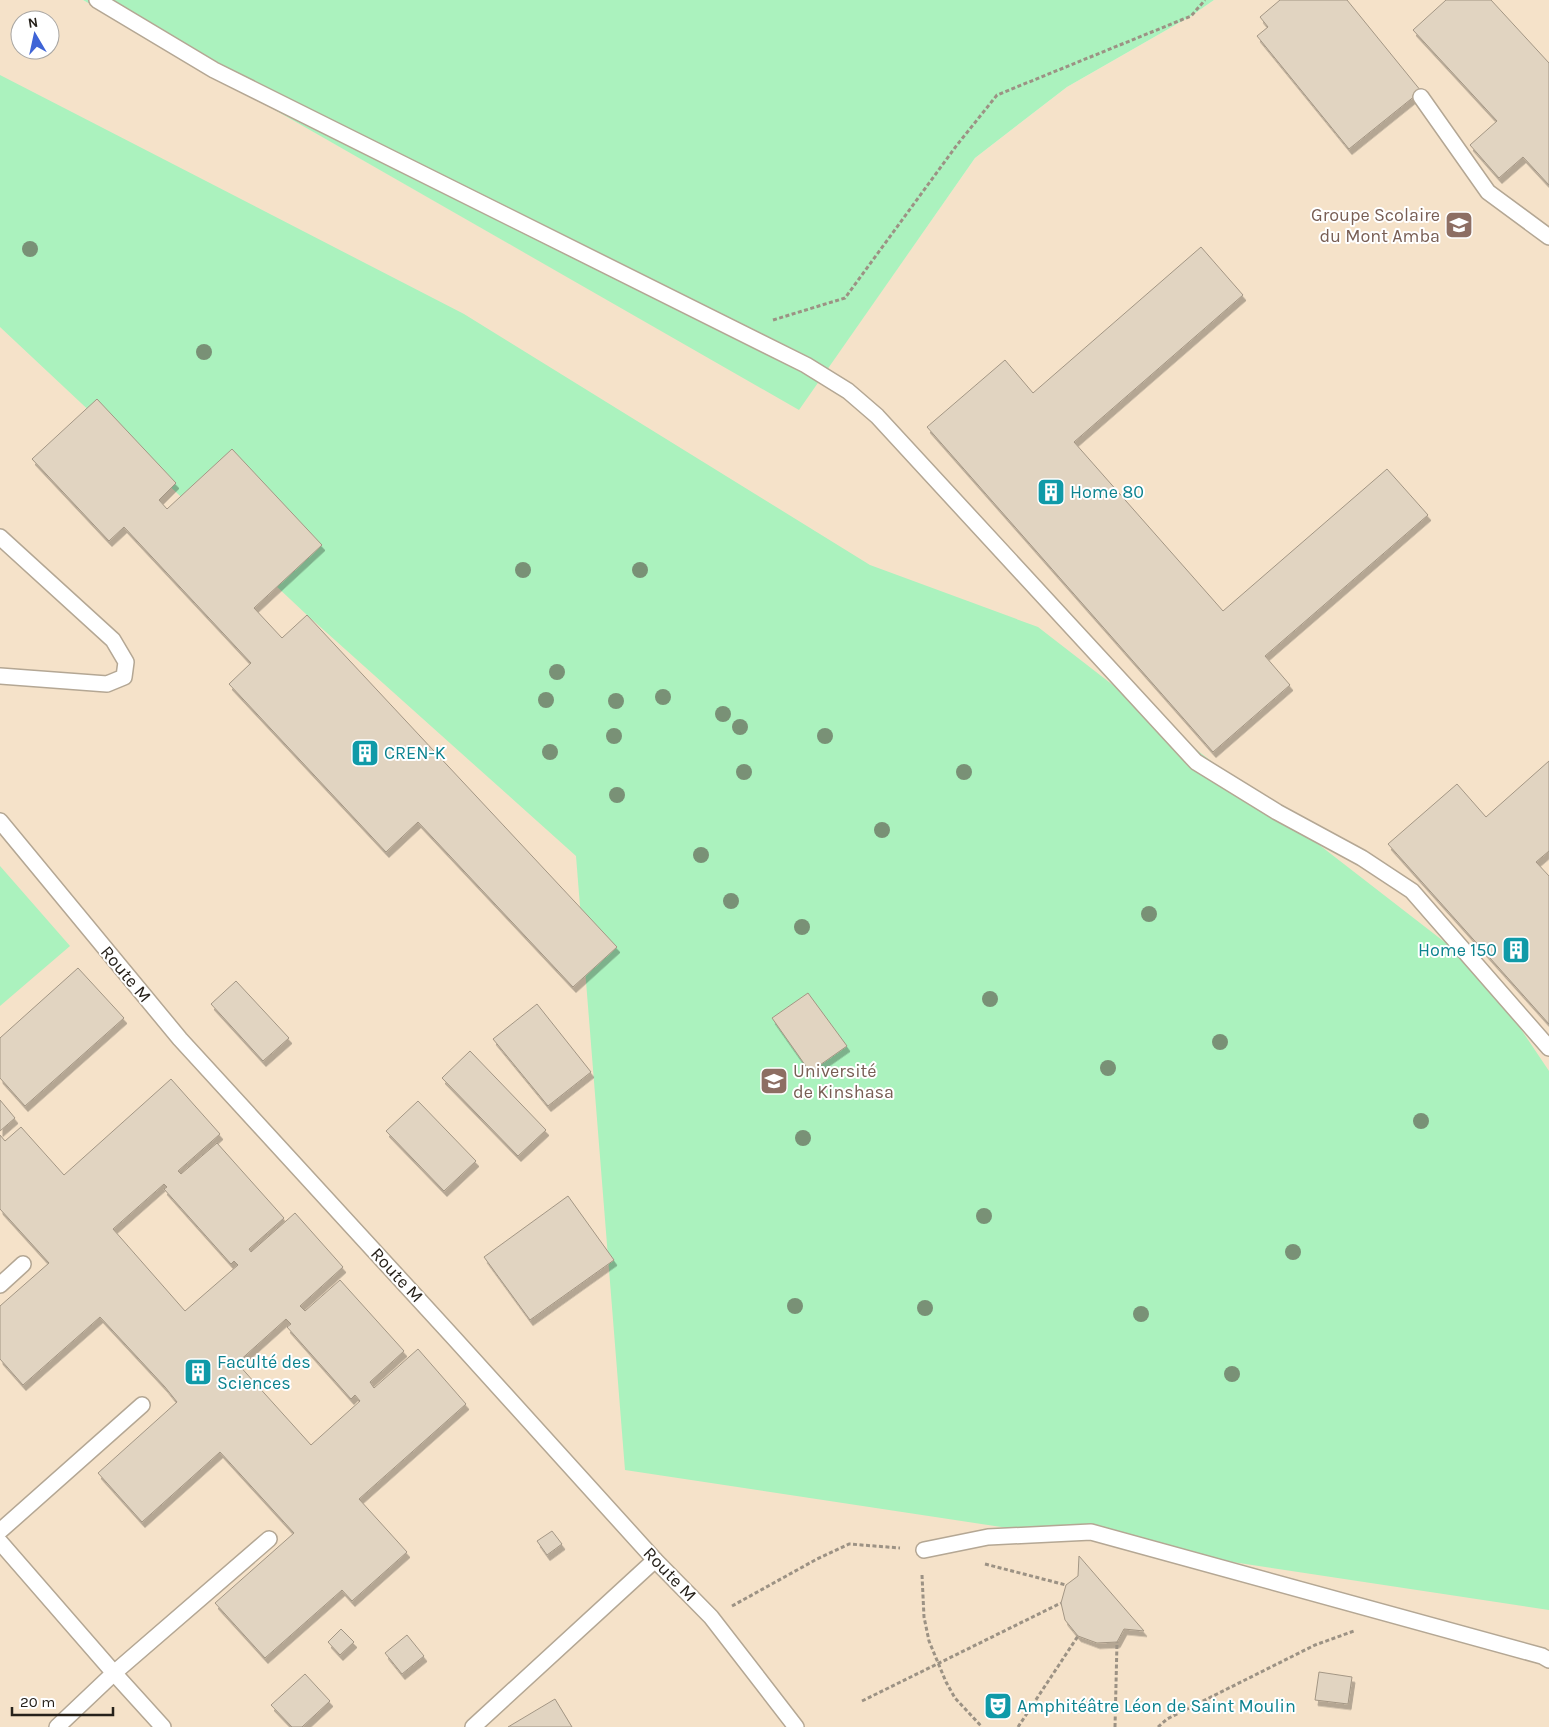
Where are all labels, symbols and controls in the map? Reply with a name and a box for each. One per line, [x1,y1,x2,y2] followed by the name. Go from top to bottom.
[10,10,60,60] north arrow
[27,13,39,32] text: N
[1311,204,1440,247] place label: Groupe Scolaire du Mont Amba
[1444,210,1474,240] school or university icon: Groupe Scolaire du Mont Amba
[1036,477,1066,507] building icon: Home 80
[1070,481,1144,503] place label: Home 80
[350,738,380,768] building icon: CREN-K
[384,742,446,764] place label: CREN-K
[1501,935,1531,965] building icon: Home 150
[1418,939,1497,961] place label: Home 150
[96,941,156,1007] street label: Route M
[793,1060,894,1103] place label: Université de Kinshasa
[759,1066,789,1096] school or university icon: Université de Kinshasa
[366,1243,428,1307] street label: Route M
[217,1351,311,1394] place label: Faculté des Sciences
[183,1357,213,1387] building icon: Faculté des Sciences
[639,1542,701,1606] street label: Route M
[12,1684,114,1716] scale bar
[983,1691,1013,1721] theatre icon: Amphitéâtre Léon de Saint Moulin
[20,1693,55,1711] text: 20 m
[1017,1695,1296,1717] place label: Amphitéâtre Léon de Saint Moulin

